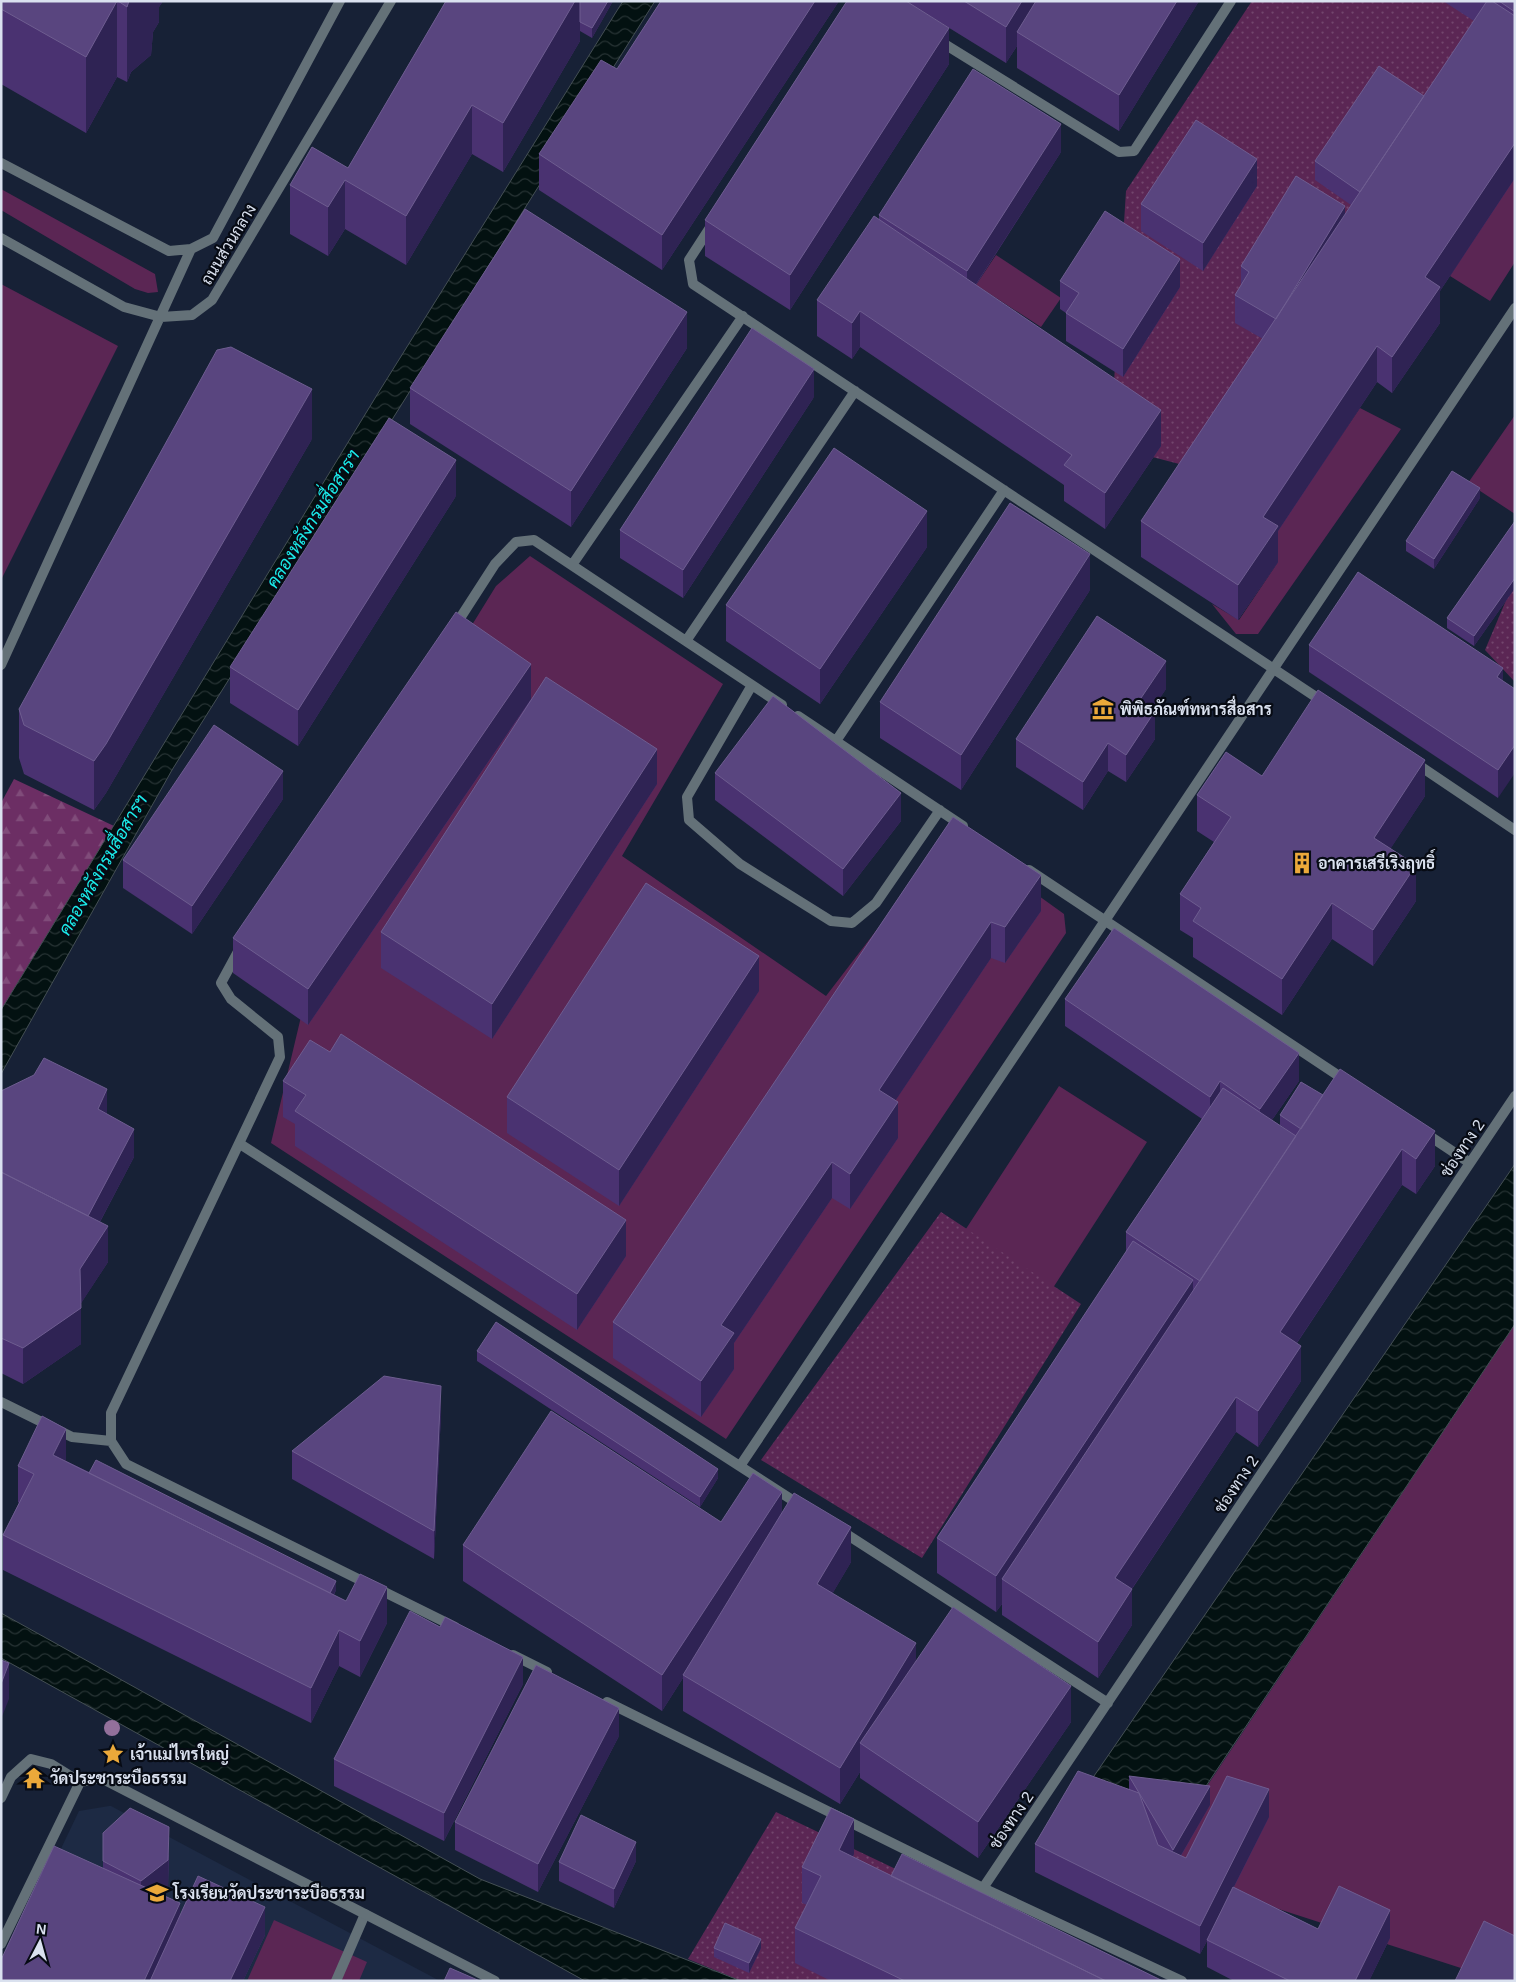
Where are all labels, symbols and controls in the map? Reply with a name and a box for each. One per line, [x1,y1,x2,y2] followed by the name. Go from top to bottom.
[196,200,259,288] street label: ถนนส่วนกลาง
[257,443,364,592] water label: คลองหลังกรมสื่อสารฯ
[1120,695,1272,718] place label: พิพิธภัณฑ์ทหารสื่อสาร
[1090,696,1116,722] museum icon: พิพิธภัณฑ์ทหารสื่อสาร
[49,788,151,939] water label: คลองหลังกรมสื่อสารฯ
[1318,848,1435,873] place label: อาคารเสรีเริงฤทธิ์
[1289,850,1315,876] building icon: อาคารเสรีเริงฤทธิ์
[1435,1115,1488,1180] street label: ช่องทาง 2
[1209,1451,1262,1516] street label: ช่องทาง 2
[100,1741,126,1767] place icon: เจ้าแม่ไทรใหญ่
[130,1743,229,1765] place label: เจ้าแม่ไทรใหญ่
[21,1765,47,1791] temple icon: วัดประชาระบือธรรม
[50,1768,187,1787] place label: วัดประชาระบือธรรม
[984,1787,1037,1852] street label: ช่องทาง 2
[144,1880,170,1906] school or university icon: โรงเรียนวัดประชาระบือธรรม
[172,1882,365,1902] place label: โรงเรียนวัดประชาระบือธรรม
[15,1917,65,1967] north arrow
[35,1921,47,1938] text: N

